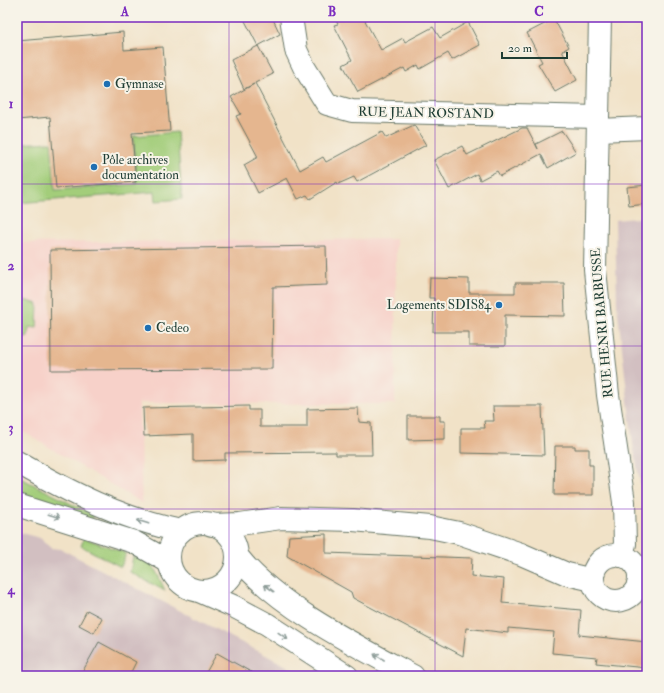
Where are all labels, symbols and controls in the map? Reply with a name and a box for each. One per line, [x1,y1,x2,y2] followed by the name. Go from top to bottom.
[120,4,130,20] text: A
[328,4,336,20] text: B
[534,4,544,20] text: C
[502,34,567,60] scale bar
[508,41,533,56] text: 20 m
[115,76,164,93] place label: Gymnase
[102,79,112,89] marker: Gymnase
[9,96,14,112] text: 1
[358,104,494,122] street label: RUE JEAN ROSTAND
[102,152,179,183] place label: Pôle archives documentation
[89,162,99,172] marker: Pôle archives documentation
[587,248,617,398] street label: RUE HENRI BARBUSSE
[8,258,15,274] text: 2
[387,297,492,313] place label: Logements SDIS84
[494,300,504,310] marker: Logements SDIS84
[156,320,189,336] place label: Cedeo
[143,323,153,333] marker: Cedeo
[9,420,14,436] text: 3
[48,513,61,520] one-way arrow
[137,518,150,525] one-way arrow
[6,582,15,598] text: 4
[263,584,274,592] one-way arrow
[277,632,288,640] one-way arrow
[373,653,385,661] one-way arrow

